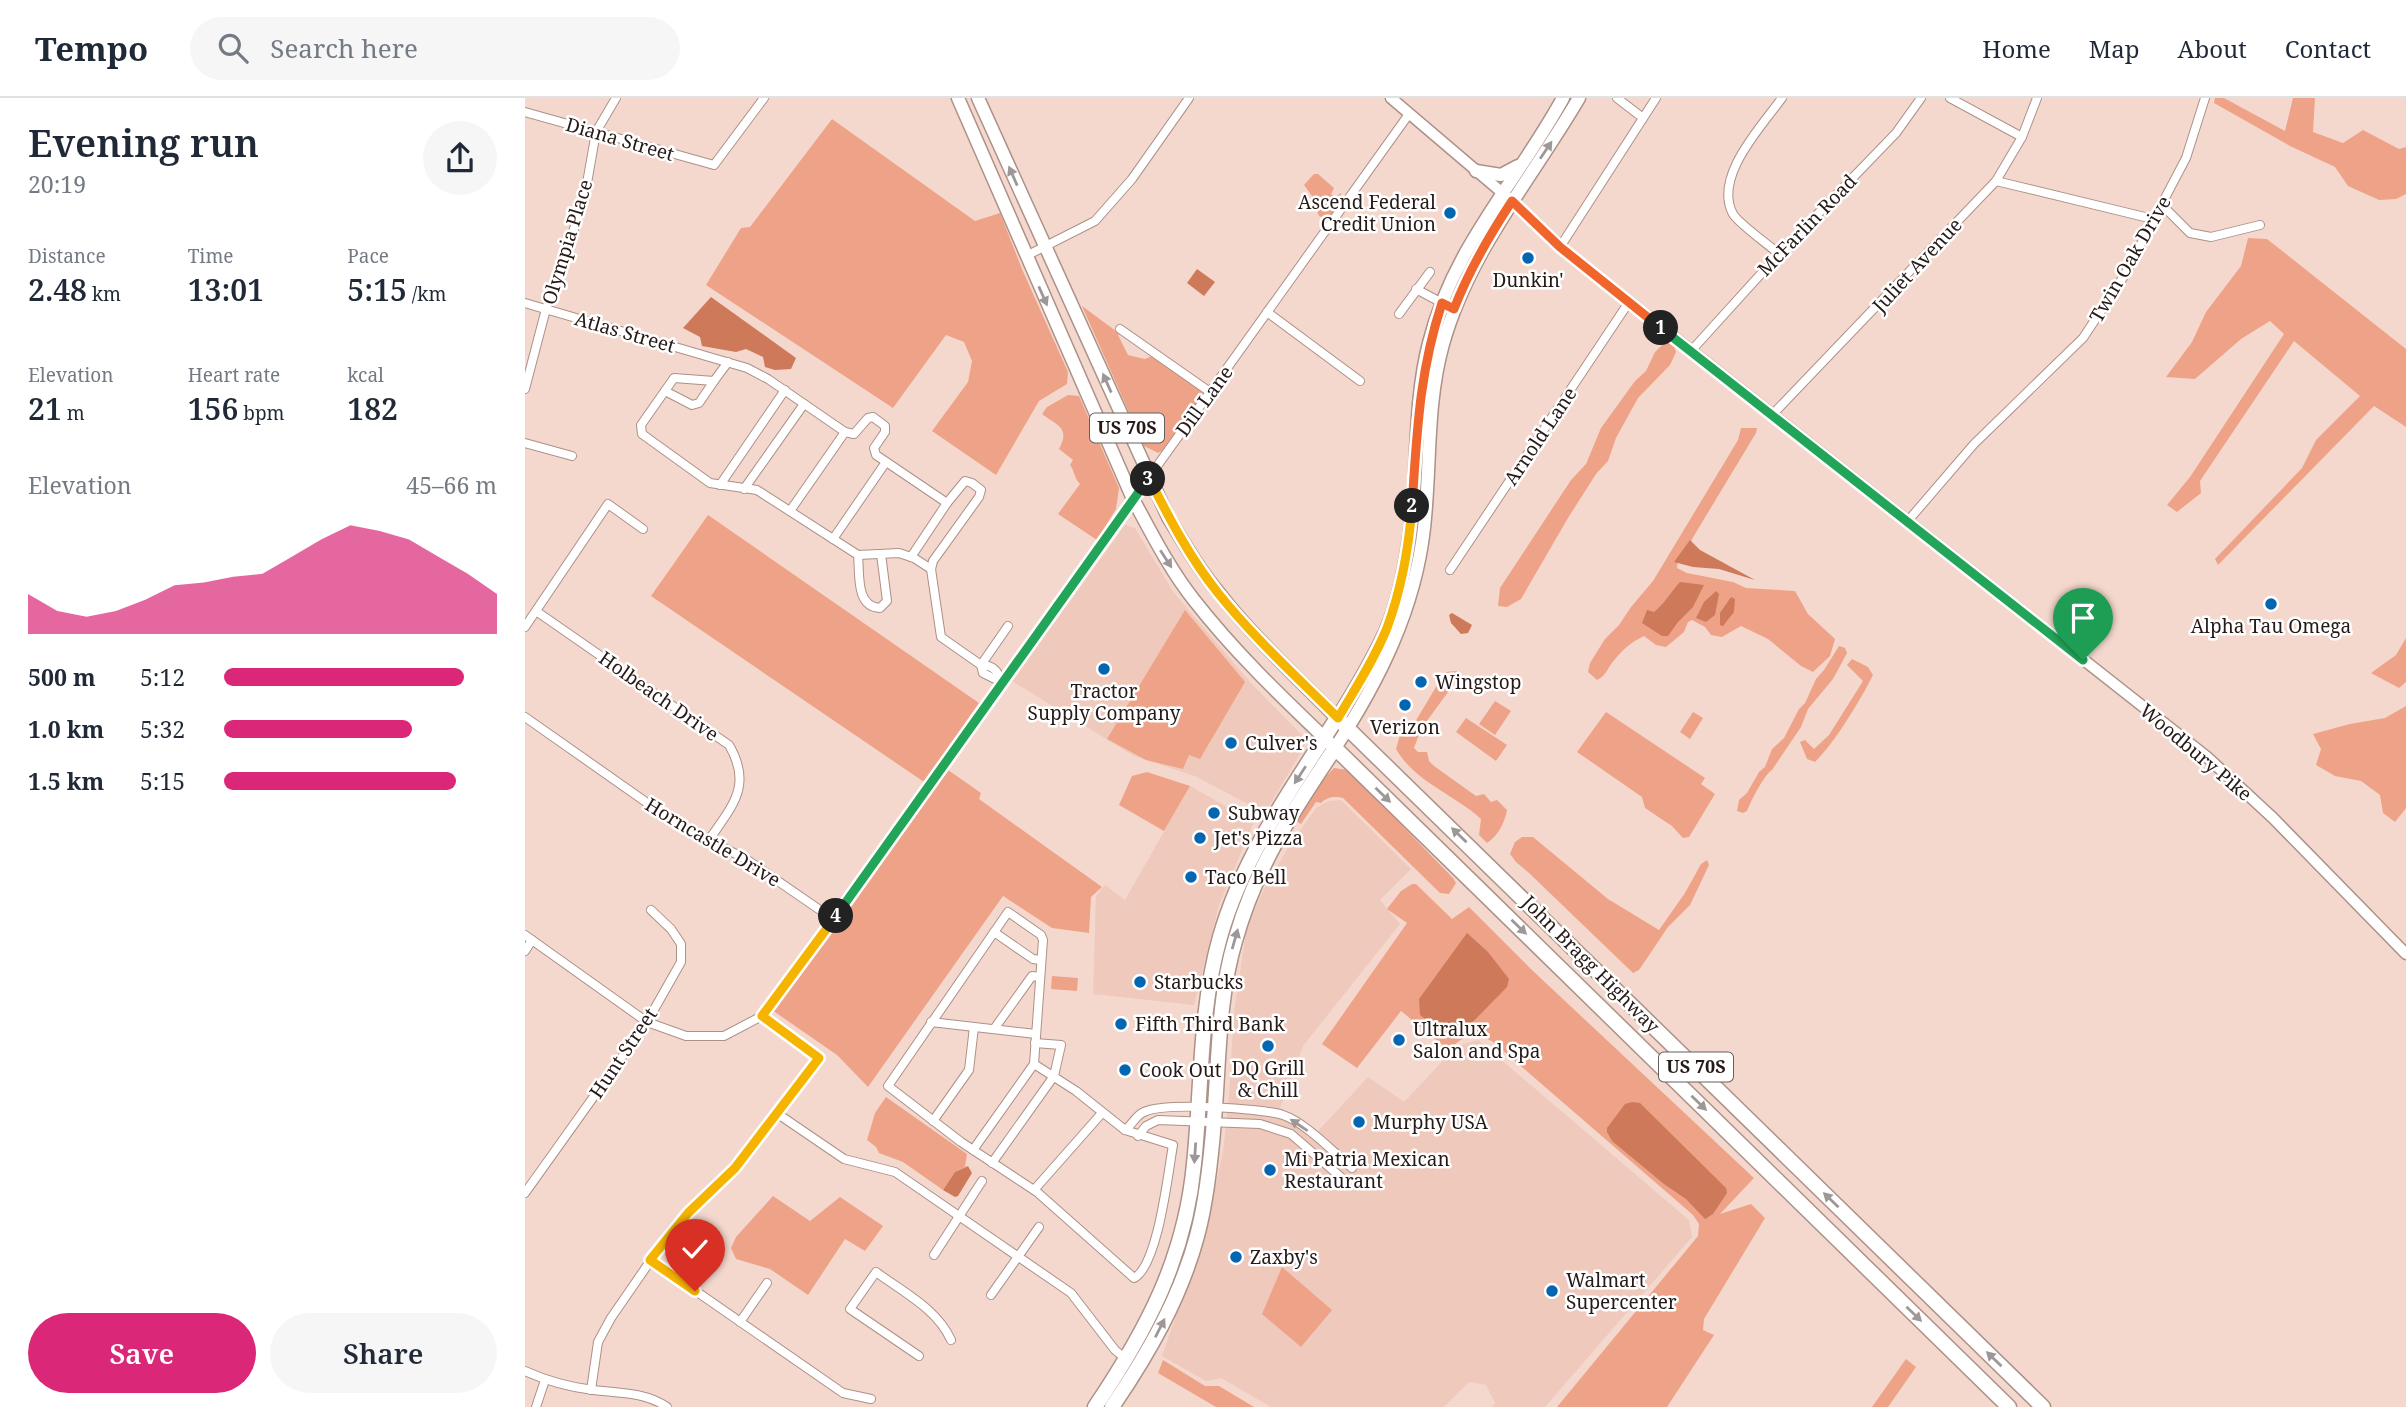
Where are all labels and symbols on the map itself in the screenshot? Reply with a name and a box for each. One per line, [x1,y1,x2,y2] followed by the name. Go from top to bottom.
[563,111,677,167] street label: Diana Street
[1539,140,1552,160] one-way arrow
[1007,166,1019,186] one-way arrow
[1752,168,1863,282] street label: McFarlin Road
[536,176,598,308] street label: Olympia Place
[1298,189,1436,237] place label: Ascend Federal Credit Union
[2083,191,2177,327] street label: Twin Oak Drive
[1442,205,1458,221] marker: Ascend Federal Credit Union
[1866,212,1968,319] street label: Juliet Avenue
[1520,250,1536,266] marker: Dunkin'
[1492,267,1564,293] place label: Dunkin'
[1038,285,1049,306] one-way arrow
[572,305,678,359] street label: Atlas Street
[1643,310,1679,345] pin: 1
[1170,360,1238,442] street label: Dill Lane
[1101,373,1113,393] one-way arrow
[1498,382,1582,490] street label: Arnold Lane
[1090,414,1164,442] road number: US 70S
[1131,462,1165,496] pin: 3
[1395,488,1429,524] pin: 2
[1160,549,1173,569] one-way arrow
[2053,588,2113,660] pin
[2263,596,2279,612] marker: Alpha Tau Omega
[2191,613,2351,639] place label: Alpha Tau Omega
[594,645,724,747] street label: Holbeach Drive
[1096,661,1112,677] marker: Tractor Supply Company
[1435,669,1521,695] place label: Wingstop
[1413,674,1429,690] marker: Wingstop
[1028,678,1181,726] place label: Tractor Supply Company
[1397,697,1413,713] marker: Verizon
[2134,697,2258,807] street label: Woodbury Pike
[1370,714,1440,740] place label: Verizon
[1245,730,1318,756] place label: Culver's
[1223,735,1239,751] marker: Culver's
[1294,766,1307,785] one-way arrow
[1375,787,1392,804] one-way arrow
[640,791,786,893] street label: Horncastle Drive
[1228,800,1300,826] place label: Subway
[1206,805,1222,821] marker: Subway
[1213,825,1303,851] place label: Jet's Pizza
[1451,828,1468,844] one-way arrow
[1192,830,1208,846] marker: Jet's Pizza
[1205,864,1287,890] place label: Taco Bell
[1183,869,1199,885] marker: Taco Bell
[1516,889,1666,1039] street label: John Bragg Highway
[819,898,853,934] pin: 4
[1510,919,1527,936] one-way arrow
[1231,928,1241,949] one-way arrow
[1154,969,1243,995] place label: Starbucks
[1132,974,1148,990] marker: Starbucks
[583,1002,663,1103] street label: Hunt Street
[1135,1011,1286,1037] place label: Fifth Third Bank
[1113,1016,1129,1032] marker: Fifth Third Bank
[1413,1016,1540,1064] place label: Ultralux Salon and Spa
[1391,1032,1407,1048] marker: Ultralux Salon and Spa
[1260,1038,1276,1054] marker: DQ Grill & Chill
[1659,1052,1733,1082] road number: US 70S
[1231,1055,1305,1103] place label: DQ Grill & Chill
[1139,1057,1222,1083] place label: Cook Out
[1117,1062,1133,1078] marker: Cook Out
[1690,1095,1707,1111] one-way arrow
[1373,1109,1488,1135] place label: Murphy USA
[1351,1114,1367,1130] marker: Murphy USA
[1290,1118,1308,1132] one-way arrow
[1189,1142,1200,1164] one-way arrow
[1284,1146,1450,1194] place label: Mi Patria Mexican Restaurant
[1262,1162,1278,1178] marker: Mi Patria Mexican Restaurant
[1823,1193,1840,1209] one-way arrow
[665,1219,725,1291] pin
[1250,1244,1318,1270] place label: Zaxby's
[1228,1249,1244,1265] marker: Zaxby's
[1566,1267,1677,1315] place label: Walmart Supercenter
[1544,1283,1560,1299] marker: Walmart Supercenter
[1905,1305,1922,1321] one-way arrow
[1155,1318,1166,1338] one-way arrow
[1986,1352,2003,1368] one-way arrow

